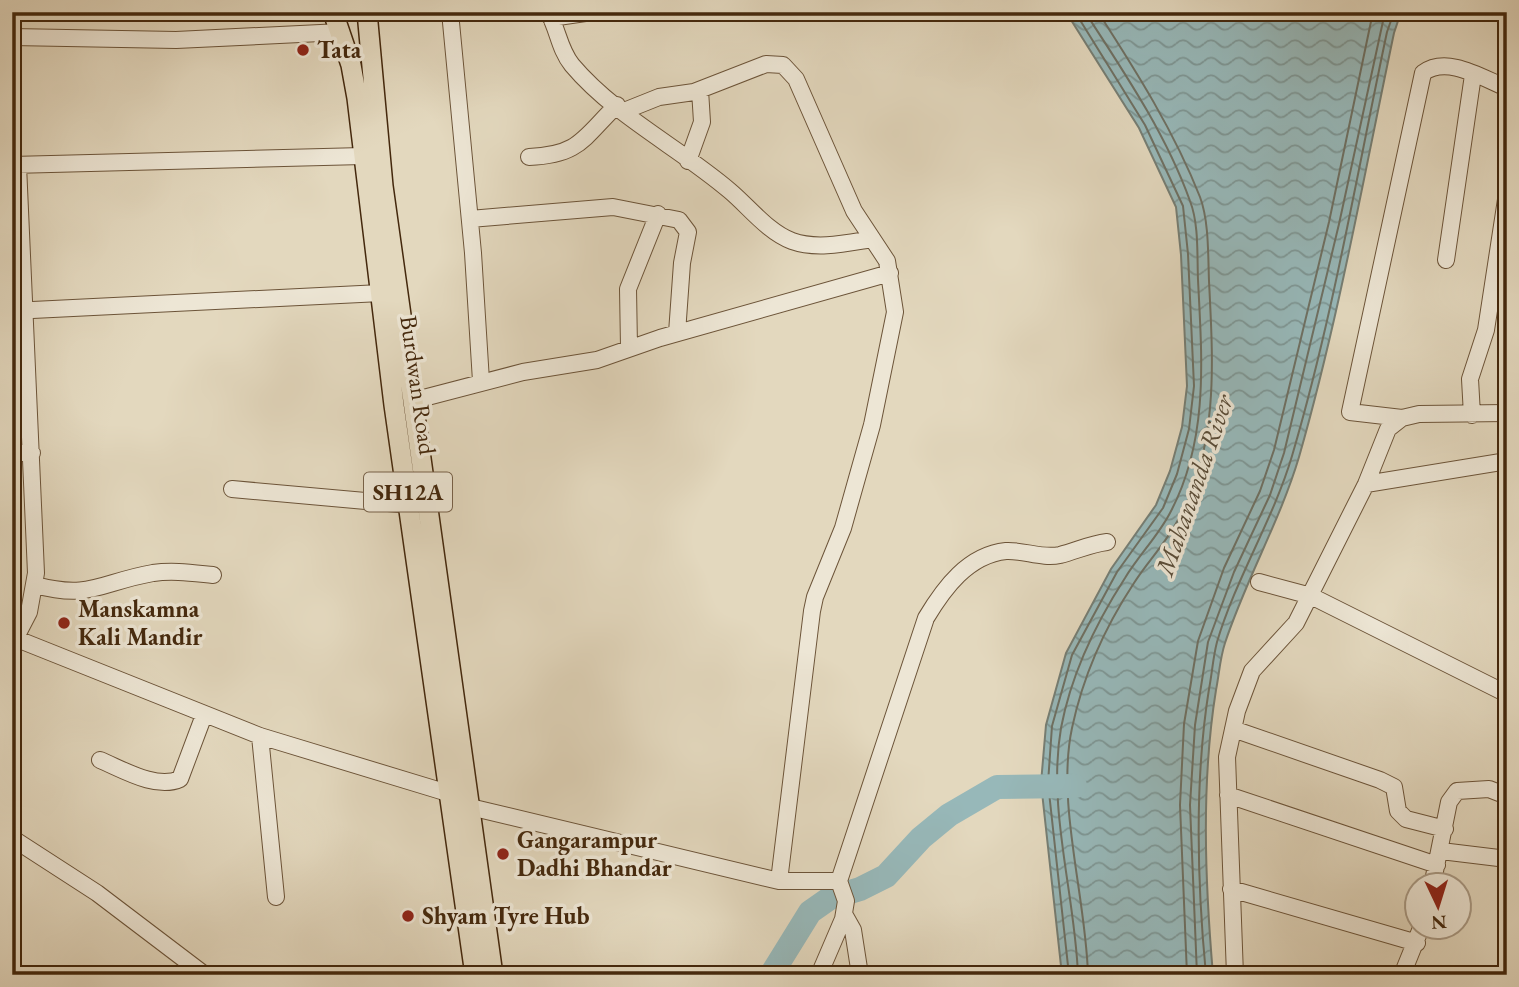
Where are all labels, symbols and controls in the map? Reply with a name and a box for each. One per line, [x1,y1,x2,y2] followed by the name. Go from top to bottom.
[317,34,362,65] place label: Tata
[295,42,311,58] marker: Tata
[393,313,444,457] street label: Burdwan Road
[1147,389,1241,582] water label: Mahananda River
[364,472,452,512] road number: SH12A
[78,593,202,652] place label: Manskamna Kali Mandir
[56,615,72,631] marker: Manskamna Kali Mandir
[517,824,672,883] place label: Gangarampur Dadhi Bhandar
[495,846,511,862] marker: Gangarampur Dadhi Bhandar
[1404,872,1474,942] north arrow
[422,900,589,932] place label: Shyam Tyre Hub
[400,908,416,924] marker: Shyam Tyre Hub
[1430,909,1448,936] text: N

